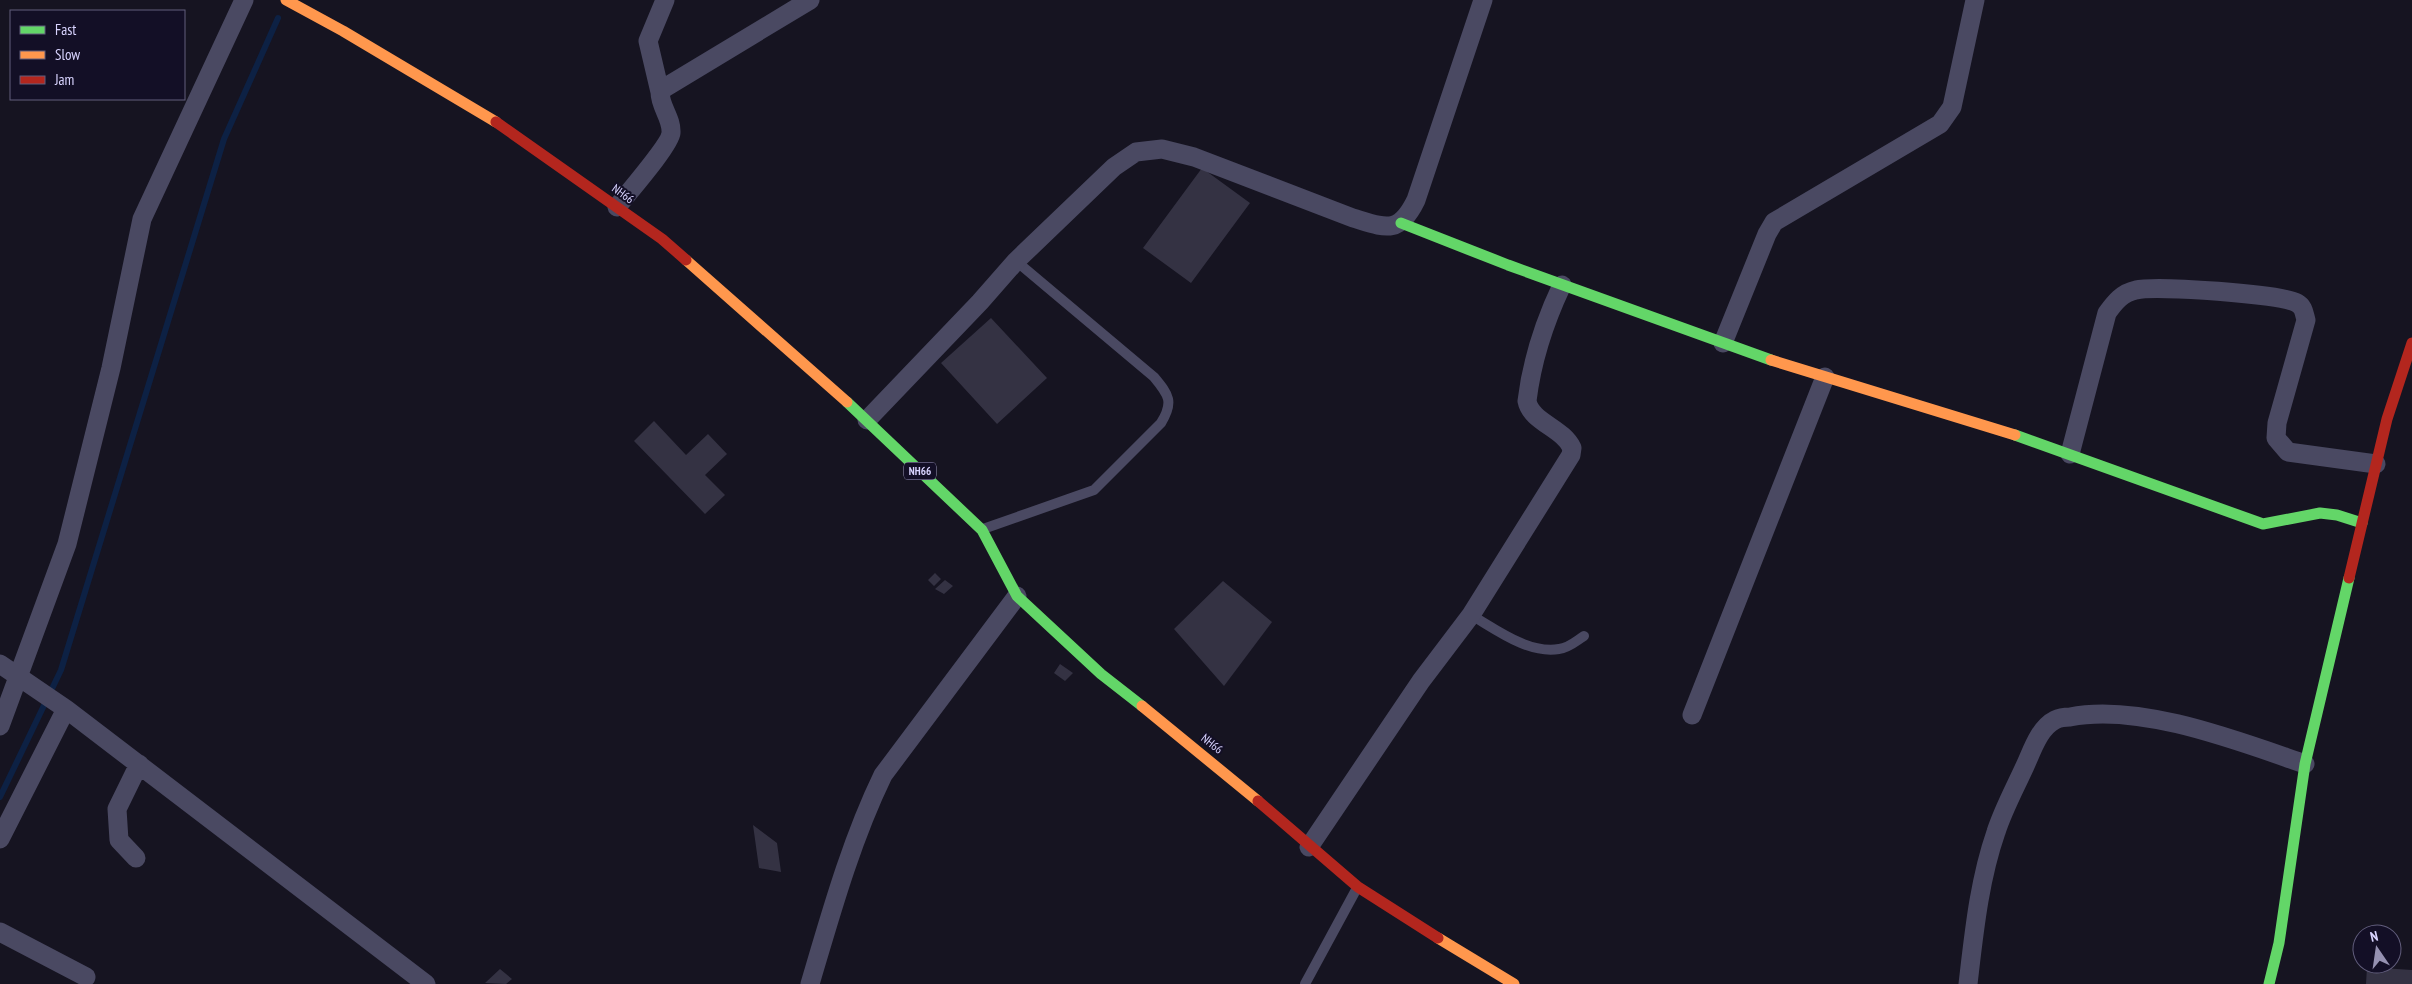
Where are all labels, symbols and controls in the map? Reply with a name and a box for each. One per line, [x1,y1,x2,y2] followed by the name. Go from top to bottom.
[10,10,185,100] legend
[55,20,76,39] text: Fast
[55,45,80,64] text: Slow
[54,70,74,89] text: Jam
[609,181,637,207] street label: NH66
[904,462,936,480] road number: NH66
[1198,730,1226,757] street label: NH66
[2352,924,2402,974] north arrow
[2368,927,2380,946] text: N

